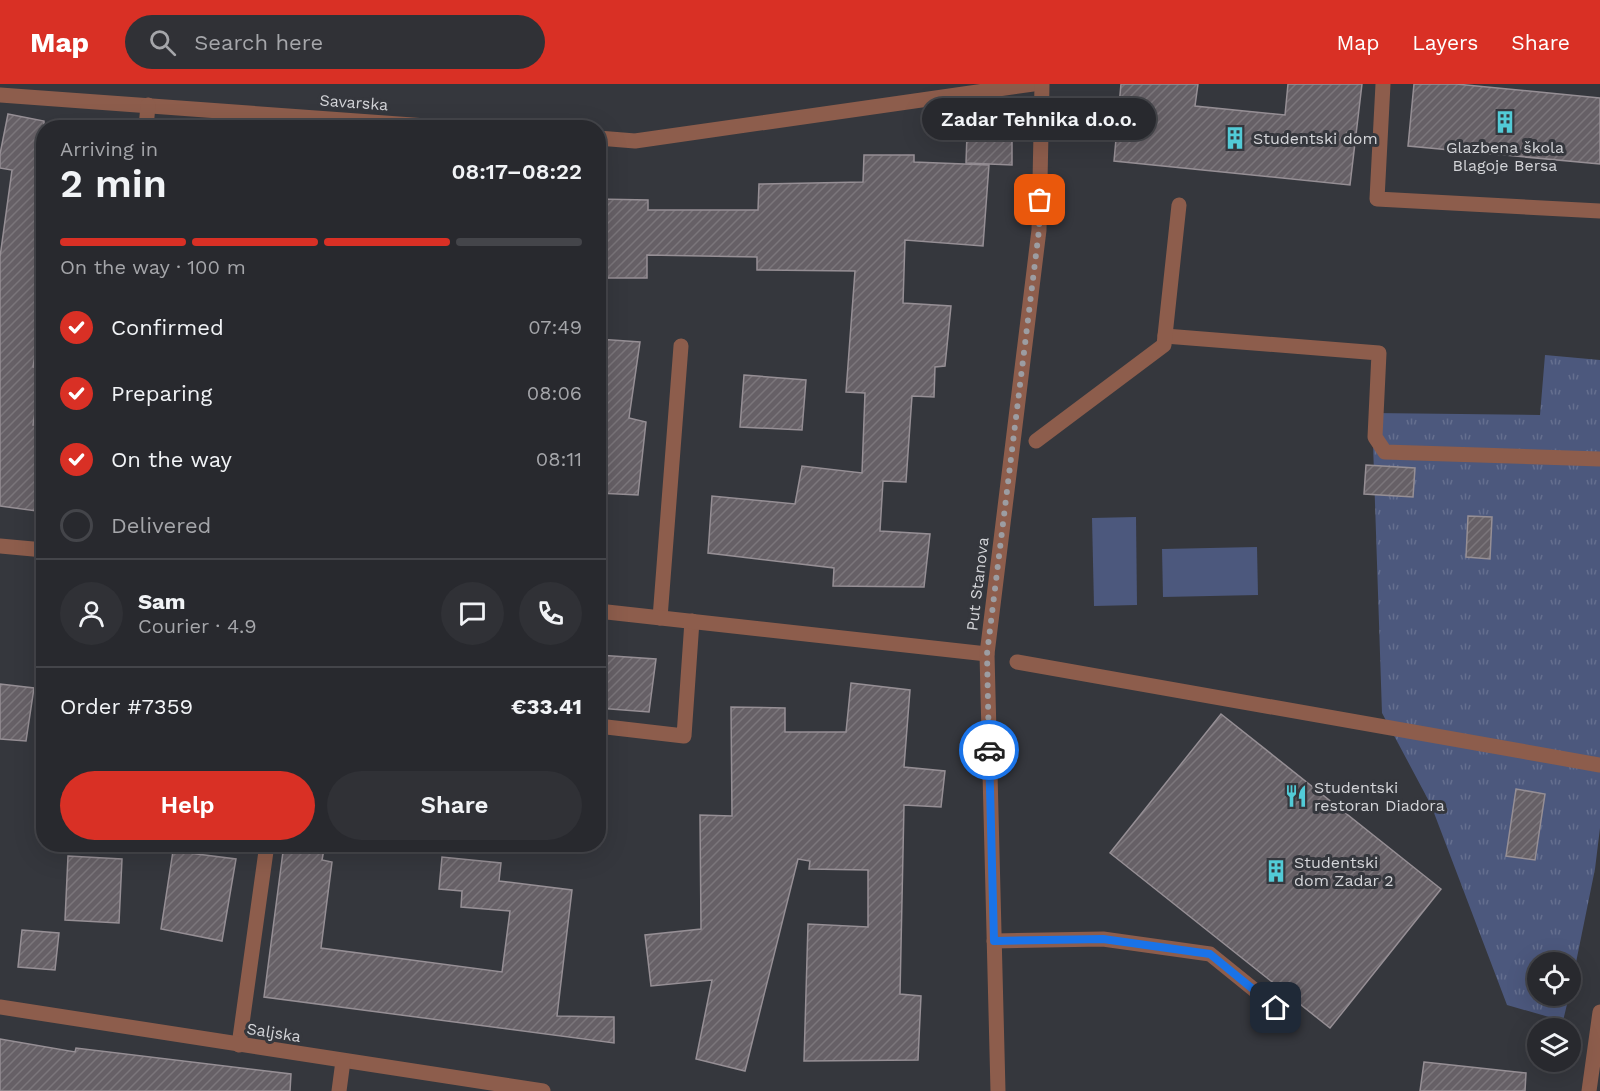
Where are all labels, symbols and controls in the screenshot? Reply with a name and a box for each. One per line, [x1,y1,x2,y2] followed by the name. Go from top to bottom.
[125,15,545,69] search box
[30,26,89,59] text: Map
[146,26,179,59] icon: search
[194,30,323,55] text: Search here
[1336,30,1379,55] text: Map
[1412,30,1478,55] text: Layers
[1511,30,1570,55] text: Share
[319,91,389,114] street label: Savarska
[923,98,1157,140] callout: Zadar Tehnika d.o.o.
[941,107,1137,131] text: Zadar Tehnika d.o.o.
[1492,109,1518,135] building icon: Glazbena škola Blagoje Bersa
[1222,125,1248,151] building icon: Studentski dom
[1253,129,1378,148] place label: Studentski dom
[60,137,158,161] text: Arriving in
[1446,138,1564,175] place label: Glazbena škola Blagoje Bersa
[451,159,582,184] text: 08:17–08:22
[60,161,167,206] text: 2 min
[1014,174,1065,225] pin
[1023,183,1056,216] icon: bag
[60,255,246,279] text: On the way · 100 m
[60,311,93,344] icon: check
[111,315,224,340] text: Confirmed
[528,315,582,339] text: 07:49
[60,377,93,410] icon: check
[111,381,212,406] text: Preparing
[527,381,582,405] text: 08:06
[60,443,93,476] icon: check
[111,447,232,472] text: On the way
[536,447,582,471] text: 08:11
[111,513,211,538] text: Delivered
[962,536,993,632] street label: Put Stanova
[60,582,123,645] button: person
[441,582,504,645] button: chat
[519,582,582,645] button: phone
[138,589,186,614] text: Sam
[138,614,257,638] text: Courier · 4.9
[60,694,193,719] text: Order #7359
[511,694,582,719] text: €33.41
[959,720,1019,780] courier
[973,734,1006,767] icon: car
[60,771,315,840] button: Help
[327,771,582,840] button: Share
[1314,778,1445,815] place label: Studentski restoran Diadora
[1283,783,1309,809] restaurant icon: Studentski restoran Diadora
[1294,853,1394,890] place label: Studentski dom Zadar 2
[1263,858,1289,884] building icon: Studentski dom Zadar 2
[1527,952,1581,1072] map controls
[1527,952,1581,1006] button: locate
[1250,982,1301,1033] pin
[1259,991,1292,1024] icon: home
[1527,1018,1581,1072] button: layers
[245,1019,302,1046] street label: Saljska

